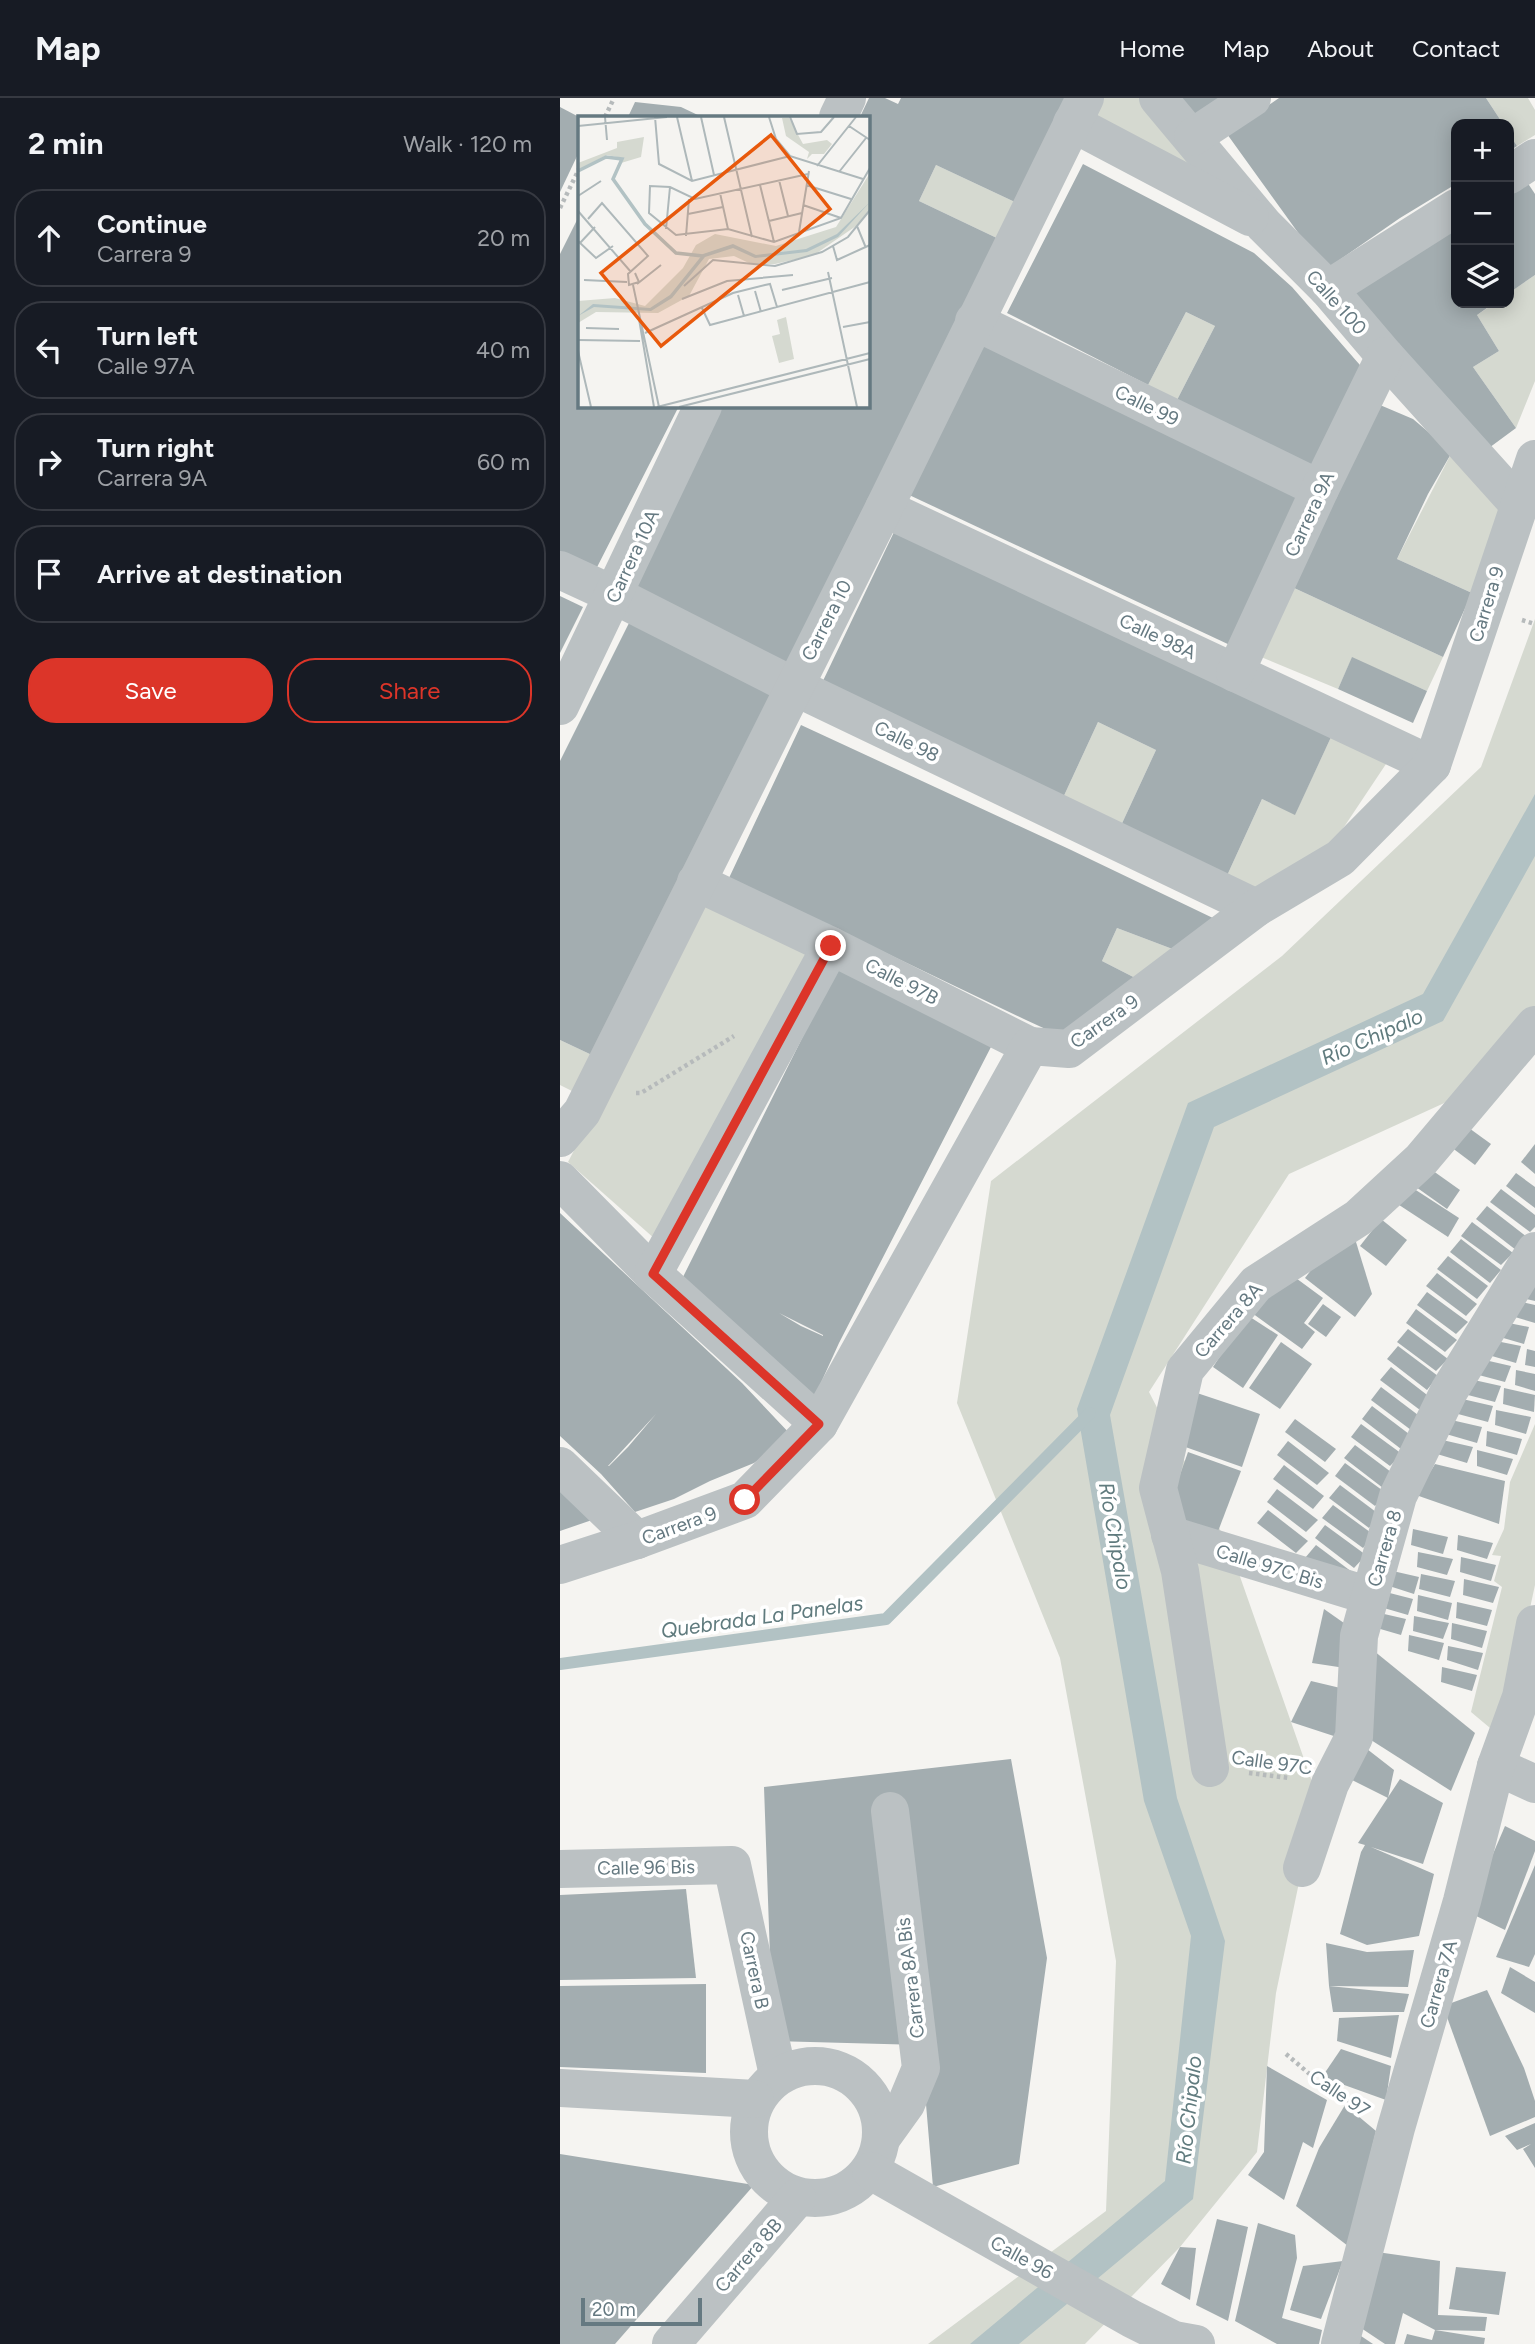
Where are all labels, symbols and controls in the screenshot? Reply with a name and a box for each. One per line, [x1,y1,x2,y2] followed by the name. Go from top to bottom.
[35,29,101,68] text: Map
[1119,34,1185,63] text: Home
[1223,34,1269,63] text: Map
[1307,34,1374,63] text: About
[1412,34,1500,63] text: Contact
[578,116,870,408] inset map
[1451,119,1514,308] map controls
[1451,119,1514,182] button: +
[28,125,104,162] text: 2 min
[403,130,532,158] text: Walk · 120 m
[1451,182,1514,245] button: −
[97,208,207,240] text: Continue
[30,219,68,257] icon: ahead
[477,224,530,252] text: 20 m
[97,240,192,268] text: Carrera 9
[1451,245,1514,308] button: layers
[1302,265,1372,339] street label: Calle 100
[97,320,198,352] text: Turn left
[30,331,68,369] icon: left
[476,336,530,364] text: 40 m
[97,352,195,380] text: Calle 97A
[1111,380,1183,431] street label: Calle 99
[97,432,214,464] text: Turn right
[30,443,68,481] icon: right
[477,448,530,476] text: 60 m
[97,464,207,492] text: Carrera 9A
[1280,468,1339,560] street label: Carrera 9A
[601,506,664,607] street label: Carrera 10A
[30,555,68,593] icon: arrive
[97,558,342,590] text: Arrive at destination
[1464,563,1509,645] street label: Carrera 9
[796,576,857,664] street label: Carrera 10
[1116,609,1200,664] street label: Calle 98A
[28,658,273,723] button: Save
[287,658,532,723] button: Share
[871,716,943,767] street label: Calle 98
[815,930,846,961] route end
[861,953,942,1010] street label: Calle 97B
[1066,990,1143,1053] street label: Carrera 9
[1317,1003,1427,1070] water label: Río Chipalo
[1190,1278,1267,1363] street label: Carrera 8A
[1094,1480,1137,1592] water label: Río Chipalo
[729,1484,760,1515] route start
[639,1501,720,1550] street label: Carrera 9
[1363,1507,1406,1589] street label: Carrera 8
[1213,1539,1326,1594] street label: Calle 97C Bis
[659,1590,865,1643] water label: Quebrada La Panelas
[1230,1745,1314,1780] street label: Calle 97C
[597,1855,695,1880] street label: Calle 96 Bis
[892,1916,929,2040] street label: Carrera 8A Bis
[735,1929,774,2011] street label: Carrera B
[1415,1937,1462,2031] street label: Carrera 7A
[1170,2055,1207,2165] water label: Río Chipalo
[1305,2065,1374,2122] street label: Calle 97
[710,2214,787,2297] street label: Carrera 8B
[986,2231,1057,2284] street label: Calle 96
[581,2295,702,2327] scale bar
[592,2298,636,2321] text: 20 m

